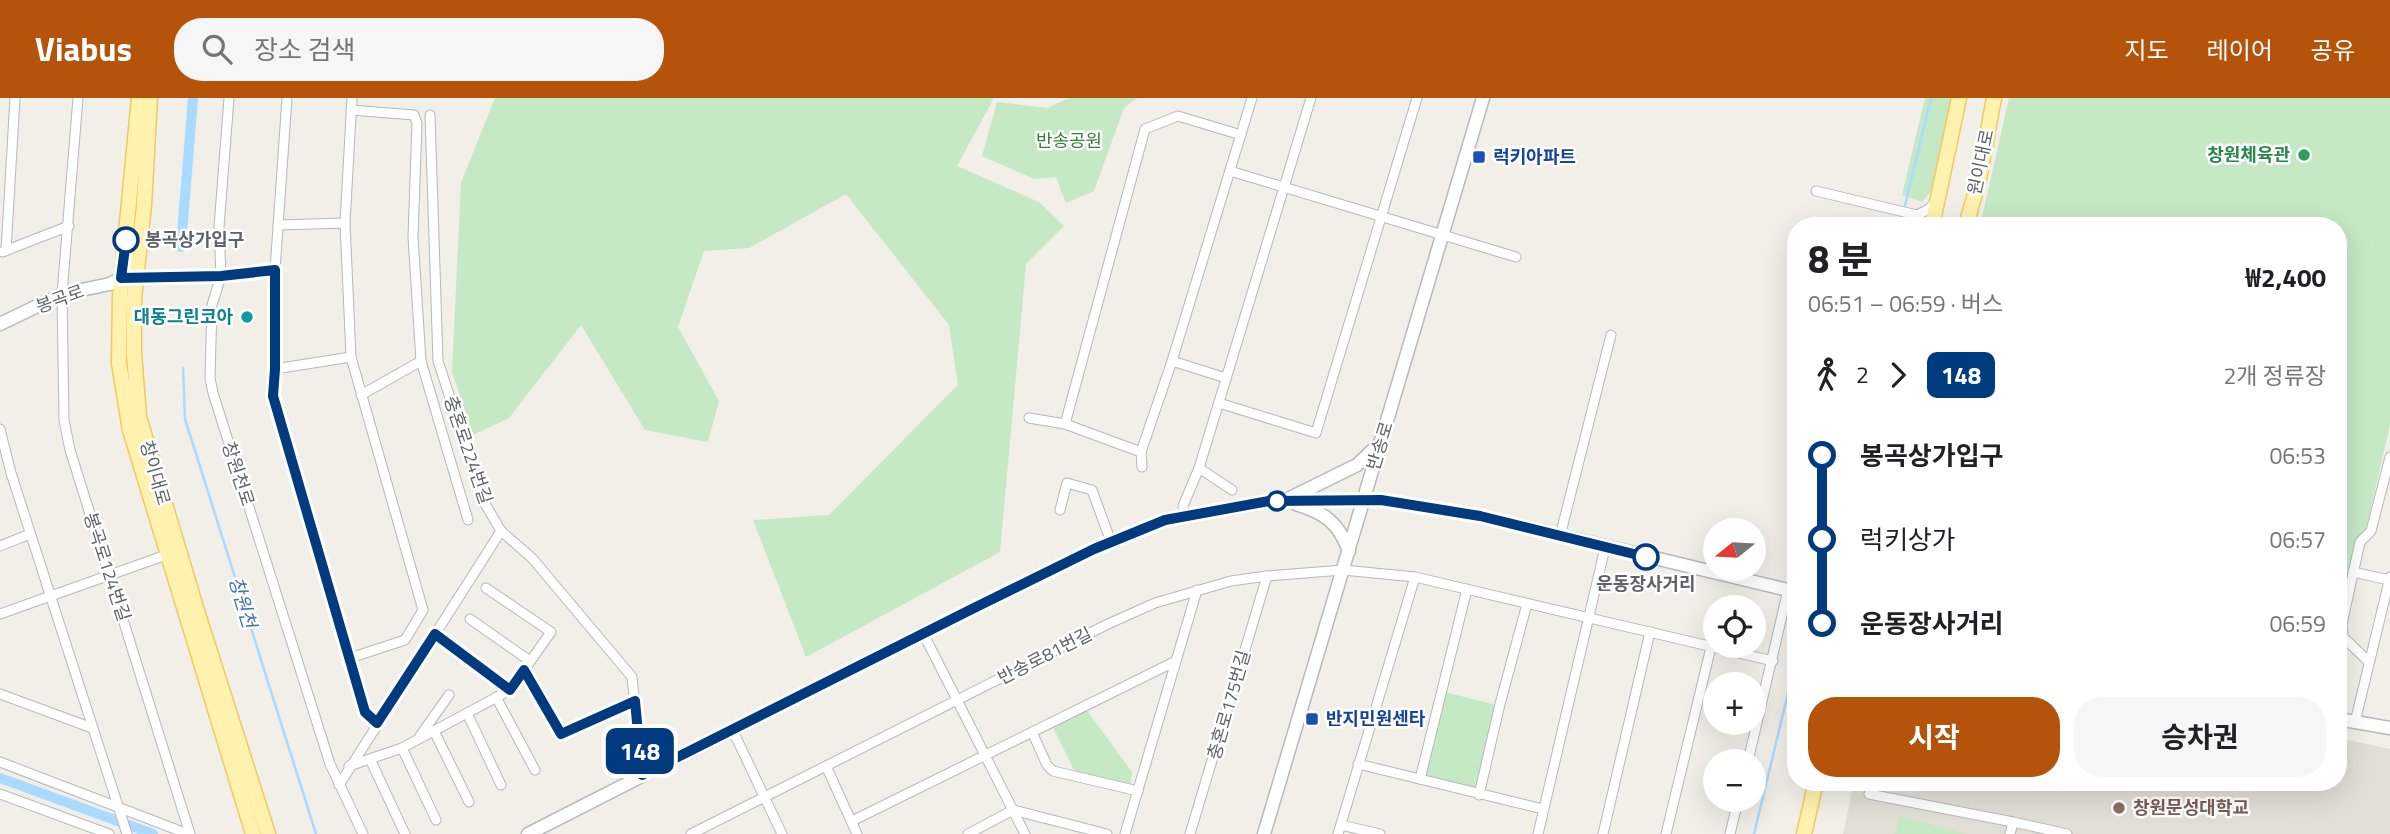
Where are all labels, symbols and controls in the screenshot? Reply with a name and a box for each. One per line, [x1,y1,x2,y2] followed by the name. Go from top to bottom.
[174,18,664,81] search box
[35,24,132,74] text: Viabus
[198,30,236,68] icon: search
[254,30,355,69] text: 장소 검색
[2124,32,2169,68] text: 지도
[2207,32,2273,68] text: 레이어
[2311,32,2355,68] text: 공유
[1036,127,1102,154] park label: 반송공원
[1960,127,2001,197] street label: 원이대로
[2207,141,2290,168] place label: 창원체육관
[1493,143,1576,170] place label: 럭키아파트
[2296,147,2312,163] marker: 창원체육관
[1471,149,1487,165] marker: 럭키아파트
[145,226,244,253] place label: 봉곡상가입구
[113,227,139,253] marker: 봉곡상가입구
[1808,230,1873,288] text: 8 분
[2246,258,2326,297] text: ₩2,400
[32,277,88,320] street label: 봉곡로
[1808,286,2003,321] text: 06:51 – 06:59 · 버스
[134,303,233,330] place label: 대동그린코아
[239,309,255,325] marker: 대동그린코아
[1808,356,1846,394] icon: walk
[1879,356,1917,394] icon: forward
[1856,357,1869,392] text: 2
[1941,357,1981,393] text: 148
[2223,358,2326,393] text: 2개 정류장
[437,392,500,508] street label: 충혼로224번길
[1359,418,1400,474] street label: 반송로
[1860,436,2004,475] text: 봉곡상가입구
[133,437,178,508] street label: 창이대로
[215,438,262,510] street label: 창원천로
[2269,438,2326,473] text: 06:53
[1267,491,1287,511] unlabelled marker
[77,509,138,625] street label: 봉곡로124번길
[1703,518,1766,581] north arrow
[1703,518,1766,812] map controls
[1860,520,1956,559] text: 럭키상가
[2269,522,2326,557] text: 06:57
[1633,544,1659,570] marker: 운동장사거리
[1596,570,1696,597] place label: 운동장사거리
[222,573,265,633] water label: 창원천
[1703,595,1766,658] button: locate
[1860,604,2004,643] text: 운동장사거리
[2269,606,2326,641] text: 06:59
[993,620,1097,691] street label: 반송로81번길
[1200,647,1257,763] street label: 충혼로175번길
[1703,672,1766,735] button: +
[1808,697,2060,777] button: 시작
[2074,697,2326,777] button: 승차권
[1326,705,1426,732] place label: 반지민원센타
[1304,711,1320,727] marker: 반지민원센타
[600,728,680,774] line badge: 148
[620,733,660,769] text: 148
[1703,749,1766,812] button: −
[2133,794,2249,821] place label: 창원문성대학교
[2111,800,2127,816] marker: 창원문성대학교

